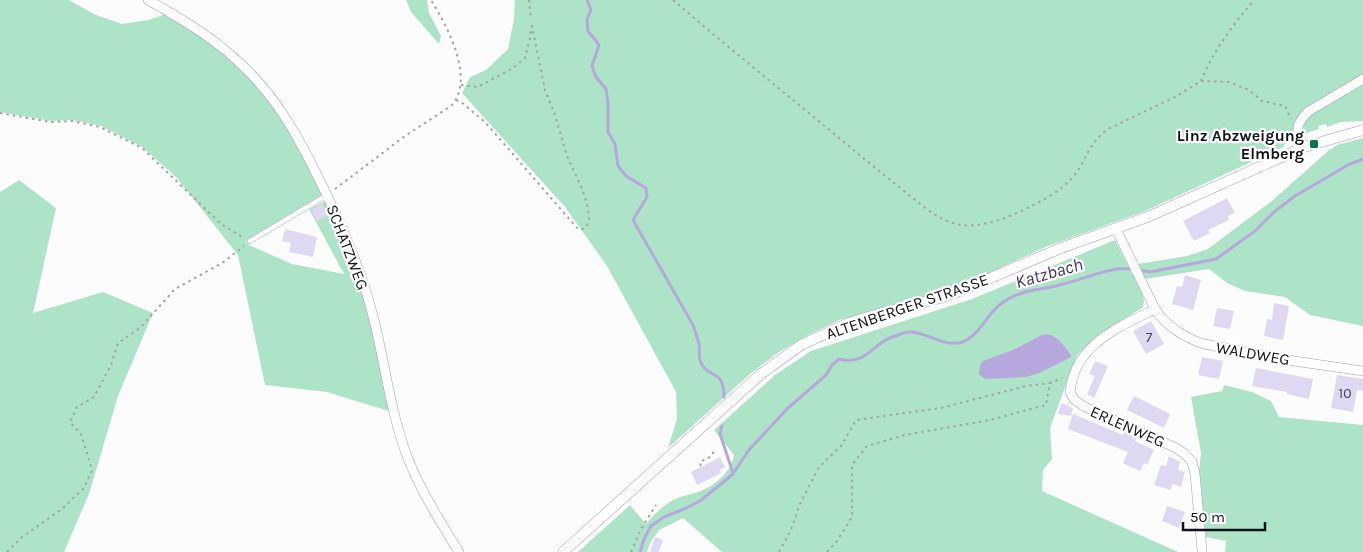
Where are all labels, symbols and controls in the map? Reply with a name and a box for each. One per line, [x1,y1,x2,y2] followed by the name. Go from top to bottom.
[1177,126,1304,163] place label: Linz Abzweigung Elmberg
[1308,138,1320,150] marker: Linz Abzweigung Elmberg
[323,202,372,292] street label: SCHATZWEG
[1013,253,1085,293] water label: Katzbach
[823,270,991,343] street label: ALTENBERGER STRASSE
[1146,329,1153,346] house number: 7
[1215,338,1291,369] street label: WALDWEG
[1339,385,1351,402] house number: 10
[1087,402,1168,451] street label: ERLENWEG
[1183,500,1266,532] scale bar
[1190,508,1225,526] text: 50 m

